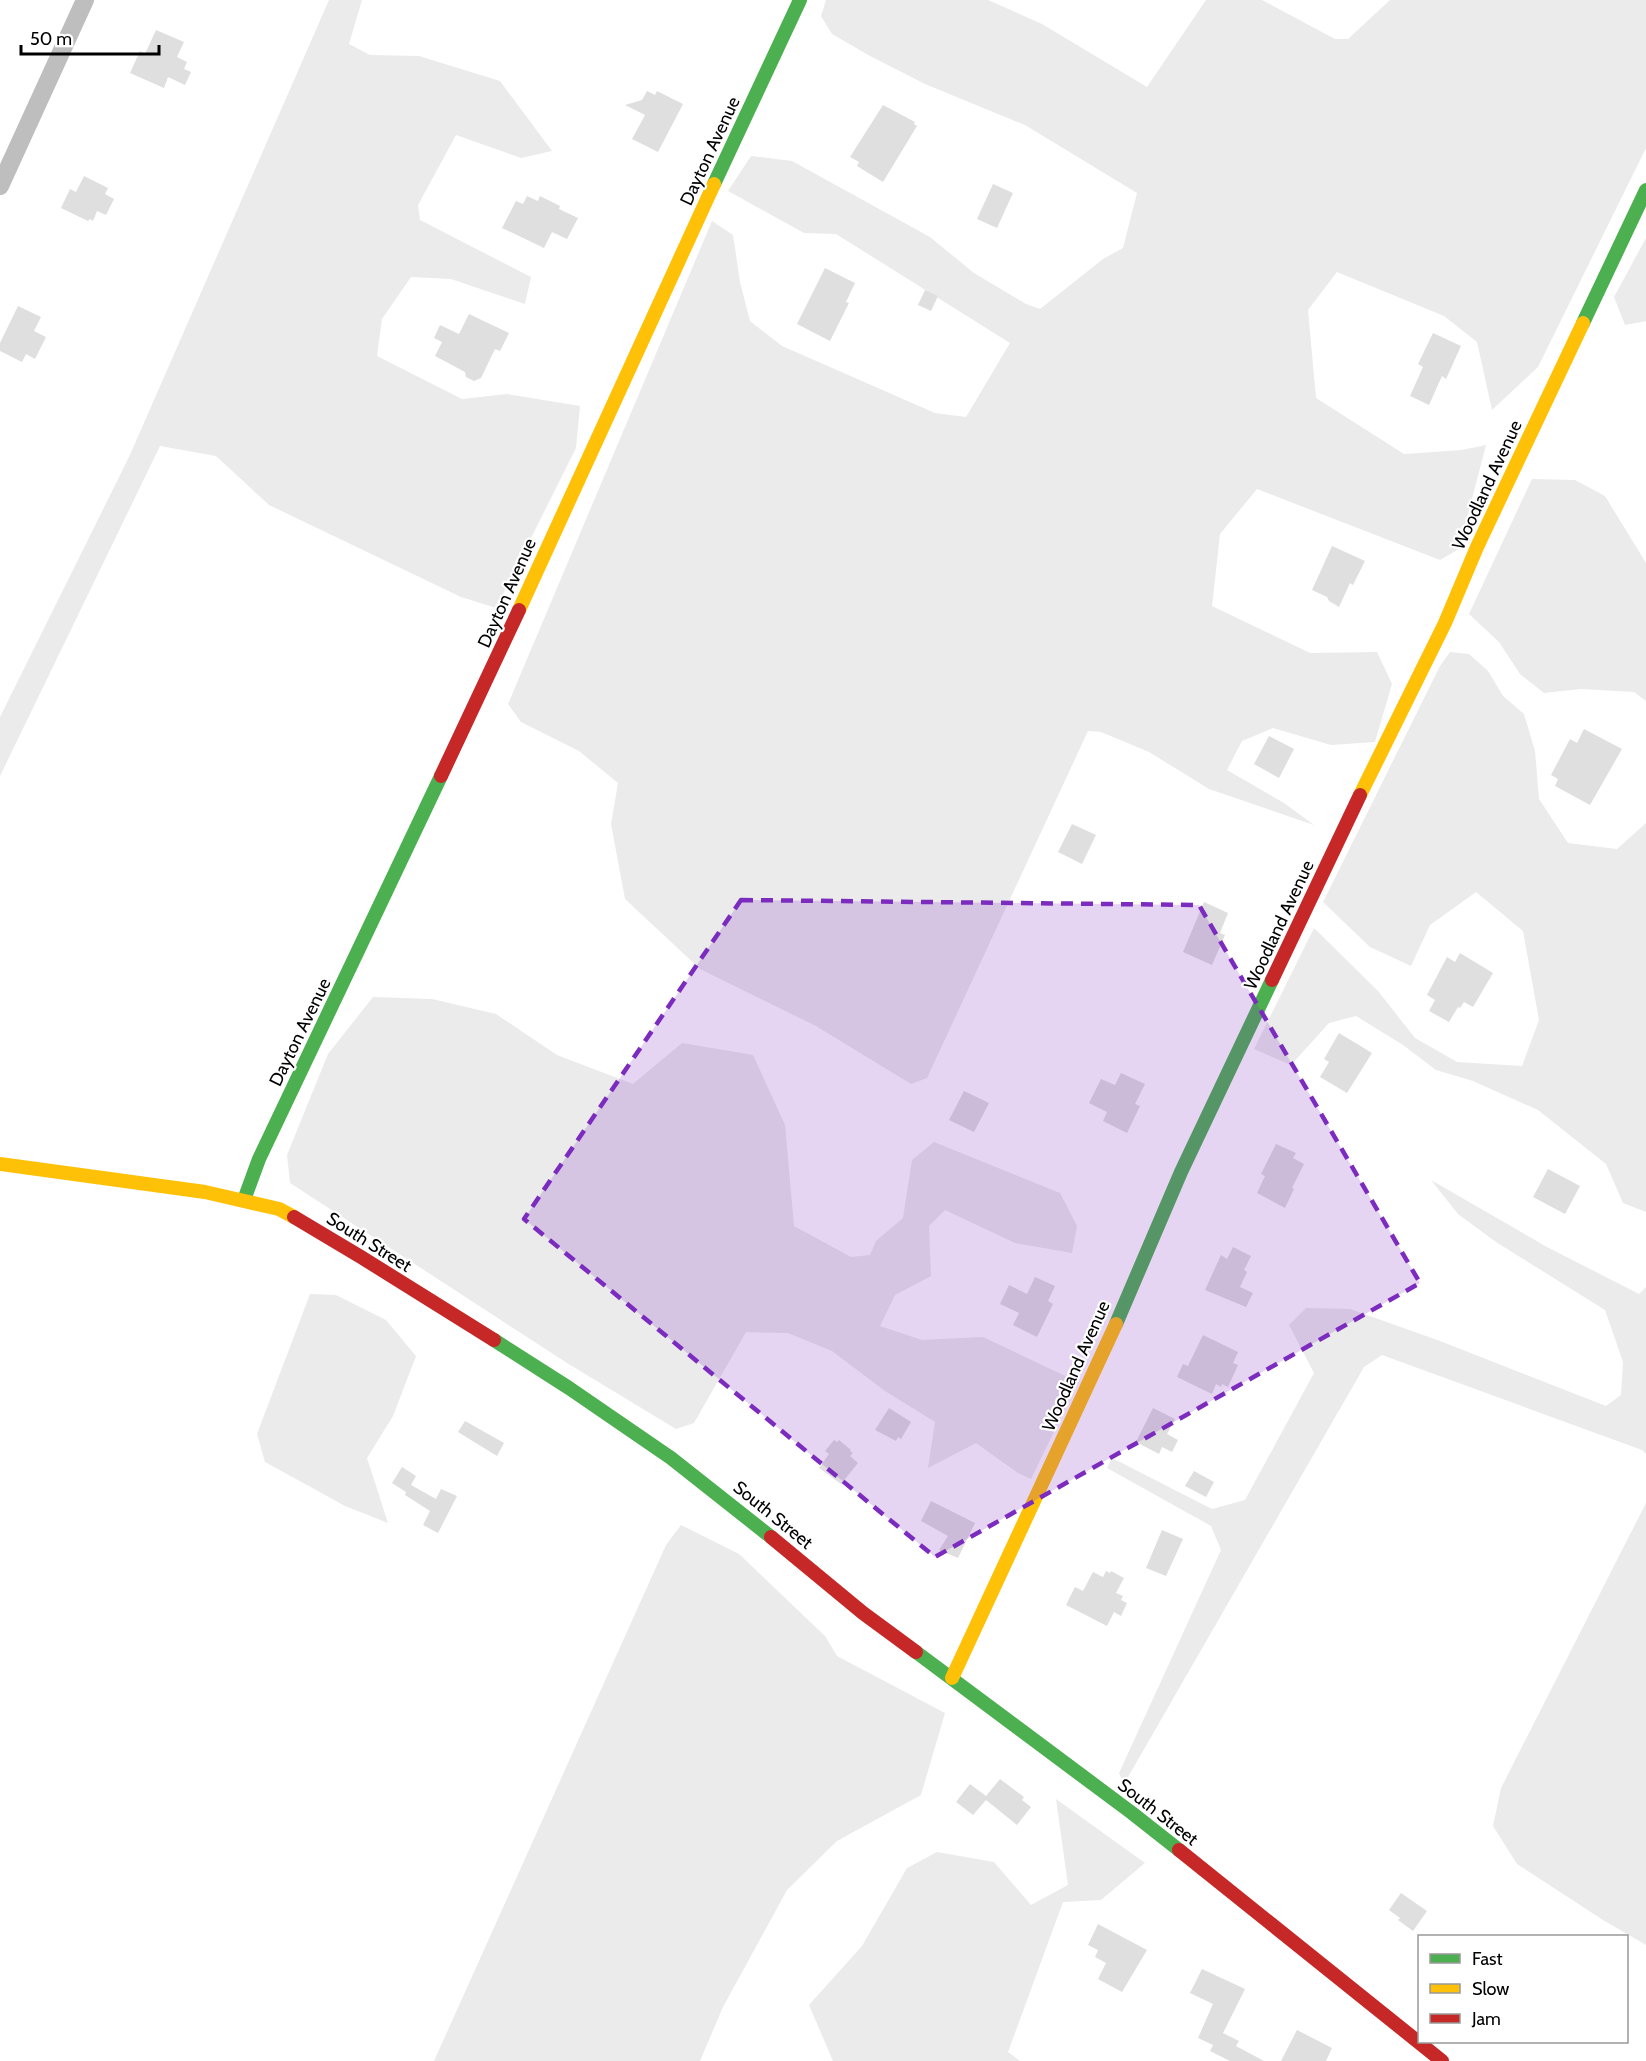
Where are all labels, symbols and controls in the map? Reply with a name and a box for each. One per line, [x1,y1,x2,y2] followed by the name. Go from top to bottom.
[21,18,159,56] scale bar
[30,28,72,50] text: 50 m
[675,93,745,209] street label: Dayton Avenue
[1447,417,1527,553] street label: Woodland Avenue
[473,535,541,651] street label: Dayton Avenue
[1239,857,1319,993] street label: Woodland Avenue
[264,974,336,1090] street label: Dayton Avenue
[322,1207,416,1277] street label: South Street
[1037,1297,1115,1435] street label: Woodland Avenue
[729,1476,817,1554] street label: South Street
[1113,1774,1203,1850] street label: South Street
[1418,1935,1628,2043] legend
[1472,1948,1503,1970] text: Fast
[1472,1978,1509,2000] text: Slow
[1471,2008,1501,2030] text: Jam

